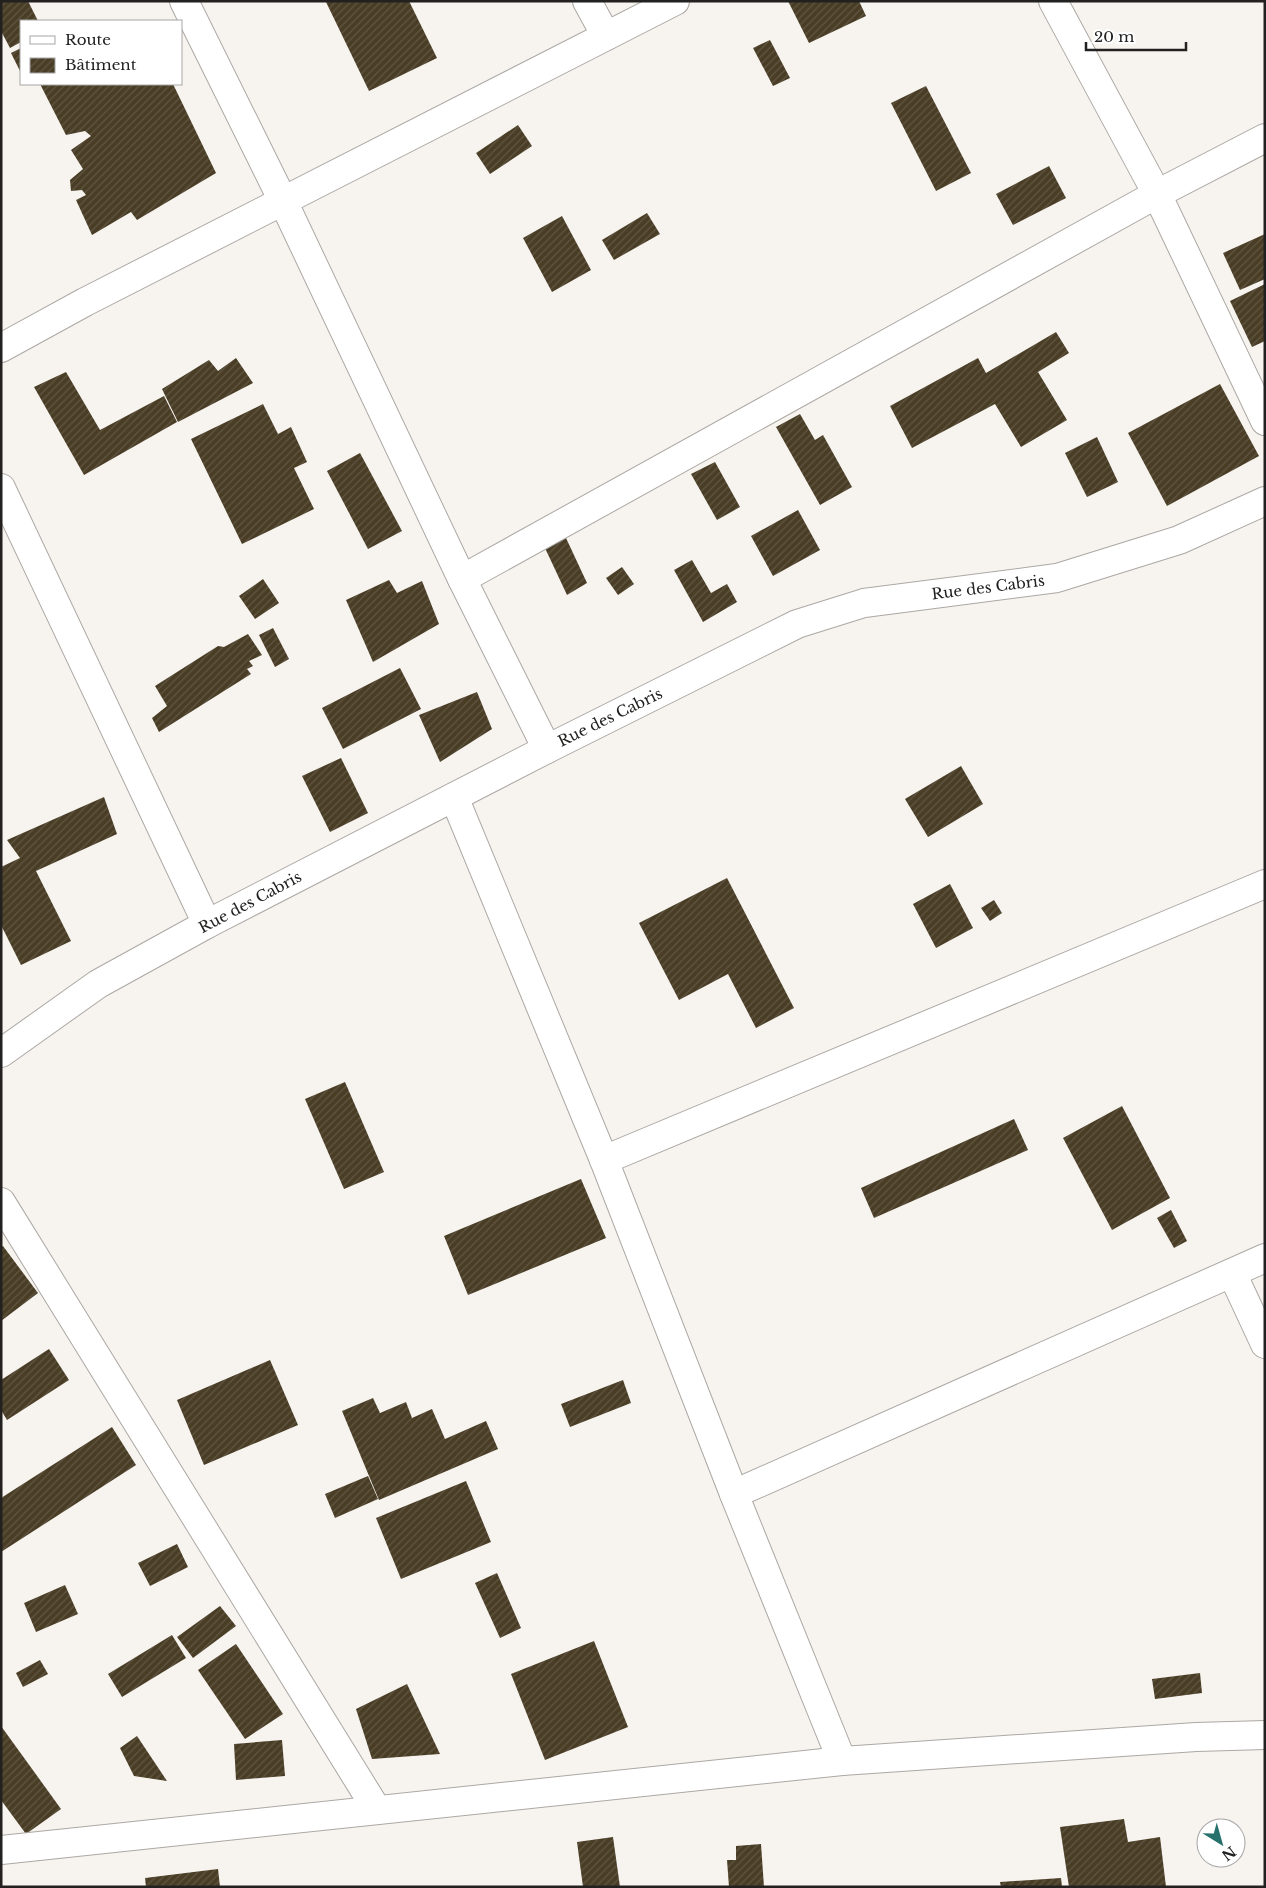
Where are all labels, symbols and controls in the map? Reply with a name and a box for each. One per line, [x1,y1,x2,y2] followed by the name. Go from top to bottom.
[20,20,182,85] legend
[1086,20,1186,52] scale bar
[1094,27,1134,46] text: 20 m
[65,30,111,49] text: Route
[65,55,137,74] text: Bâtiment
[930,571,1046,603] street label: Rue des Cabris
[555,683,665,750] street label: Rue des Cabris
[195,867,305,937] street label: Rue des Cabris
[1196,1818,1246,1868] north arrow
[1218,1842,1239,1865] text: N

